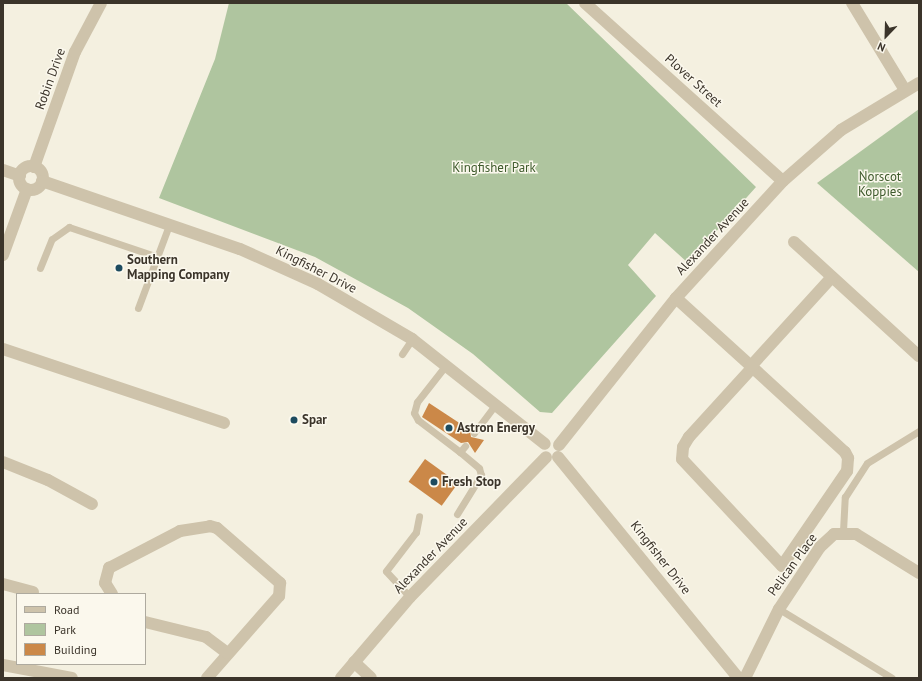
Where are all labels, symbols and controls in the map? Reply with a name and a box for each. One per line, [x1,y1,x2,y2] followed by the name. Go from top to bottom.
[866,16,906,56] north arrow
[875,39,887,55] text: N
[33,46,69,112] street label: Robin Drive
[661,51,725,111] street label: Plover Street
[452,160,536,176] park label: Kingfisher Park
[858,170,902,201] park label: Norscot Koppies
[673,195,753,279] street label: Alexander Avenue
[273,243,359,297] street label: Kingfisher Drive
[127,253,230,284] place label: Southern Mapping Company
[114,263,124,273] marker: Southern Mapping Company
[302,412,327,428] place label: Spar
[289,415,299,425] marker: Spar
[457,420,535,436] place label: Astron Energy
[444,423,454,433] marker: Astron Energy
[442,474,501,490] place label: Fresh Stop
[429,477,439,487] marker: Fresh Stop
[391,515,471,597] street label: Alexander Avenue
[627,518,693,598] street label: Kingfisher Drive
[765,531,821,599] street label: Pelican Place
[16,593,146,665] legend
[54,602,79,617] text: Road
[54,622,76,637] text: Park
[54,642,97,657] text: Building

